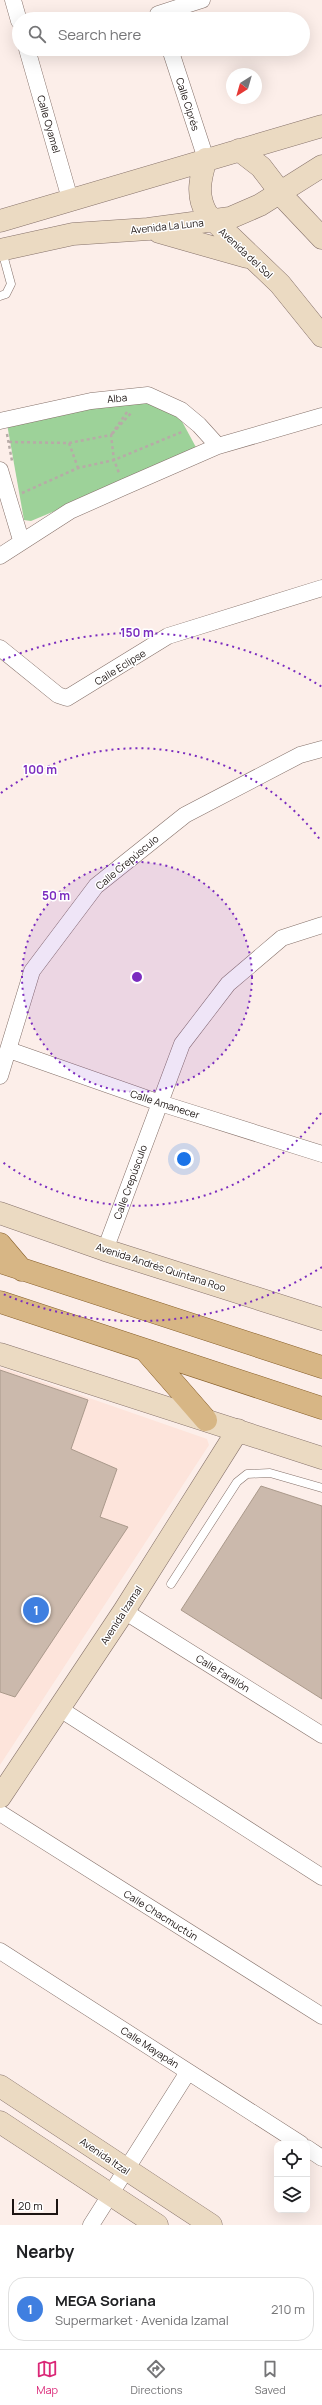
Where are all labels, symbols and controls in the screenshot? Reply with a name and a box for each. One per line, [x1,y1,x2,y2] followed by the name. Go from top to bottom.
[12,12,310,56] search box
[26,23,48,45] icon: search
[58,24,141,45] text: Search here
[226,68,262,104] north arrow
[173,76,203,132] street label: Calle Ciprés
[34,93,64,155] street label: Calle Oyamel
[130,215,204,237] street label: Avenida La Luna
[216,224,276,282] street label: Avenida del Sol
[106,390,128,406] street label: Alba
[120,624,154,641] text: 150 m
[92,646,148,688] street label: Calle Eclipse
[23,761,57,778] text: 100 m
[92,831,162,893] street label: Calle Crepúsculo
[42,887,70,904] text: 50 m
[130,970,144,984] centre of rings
[129,1086,202,1122] street label: Calle Amanecer
[110,1143,150,1221] street label: Calle Crepúsculo
[174,1149,194,1169] your location
[94,1239,228,1295] street label: Avenida Andrés Quintana Roo
[97,1583,145,1647] street label: Avenida Izamal
[23,1595,49,1625] pin: 1
[193,1651,253,1695] street label: Calle Farallón
[121,1886,201,1944] street label: Calle Chacmuctún
[118,2023,182,2071] street label: Calle Mayapán
[77,2134,133,2178] street label: Avenida Itzal
[274,2141,310,2213] map controls
[274,2141,310,2177] button: locate
[274,2177,310,2213] button: layers
[12,2197,58,2216] scale bar
[18,2198,43,2213] text: 20 m
[16,2240,74,2263] text: Nearby
[55,2290,156,2311] text: MEGA Soriana
[27,2300,33,2318] text: 1
[271,2300,305,2318] text: 210 m
[55,2311,229,2329] text: Supermarket · Avenida Izamal
[36,2358,58,2397] tab: Map
[130,2358,183,2397] tab: Directions
[255,2358,286,2397] tab: Saved

